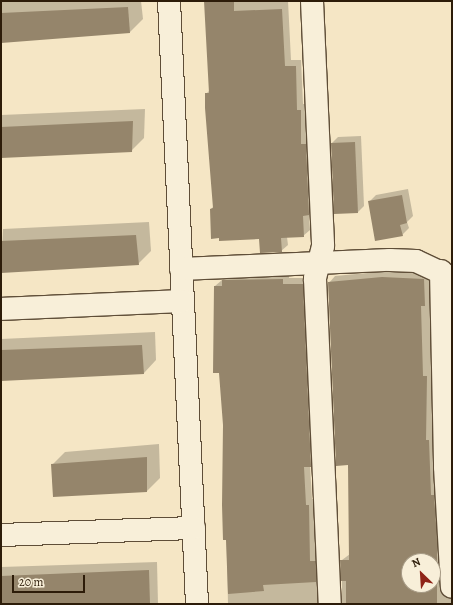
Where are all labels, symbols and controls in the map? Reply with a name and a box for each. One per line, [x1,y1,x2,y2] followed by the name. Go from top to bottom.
[401,553,441,593] north arrow
[409,554,423,571] text: N
[14,567,87,593] scale bar
[19,574,43,590] text: 20 m

